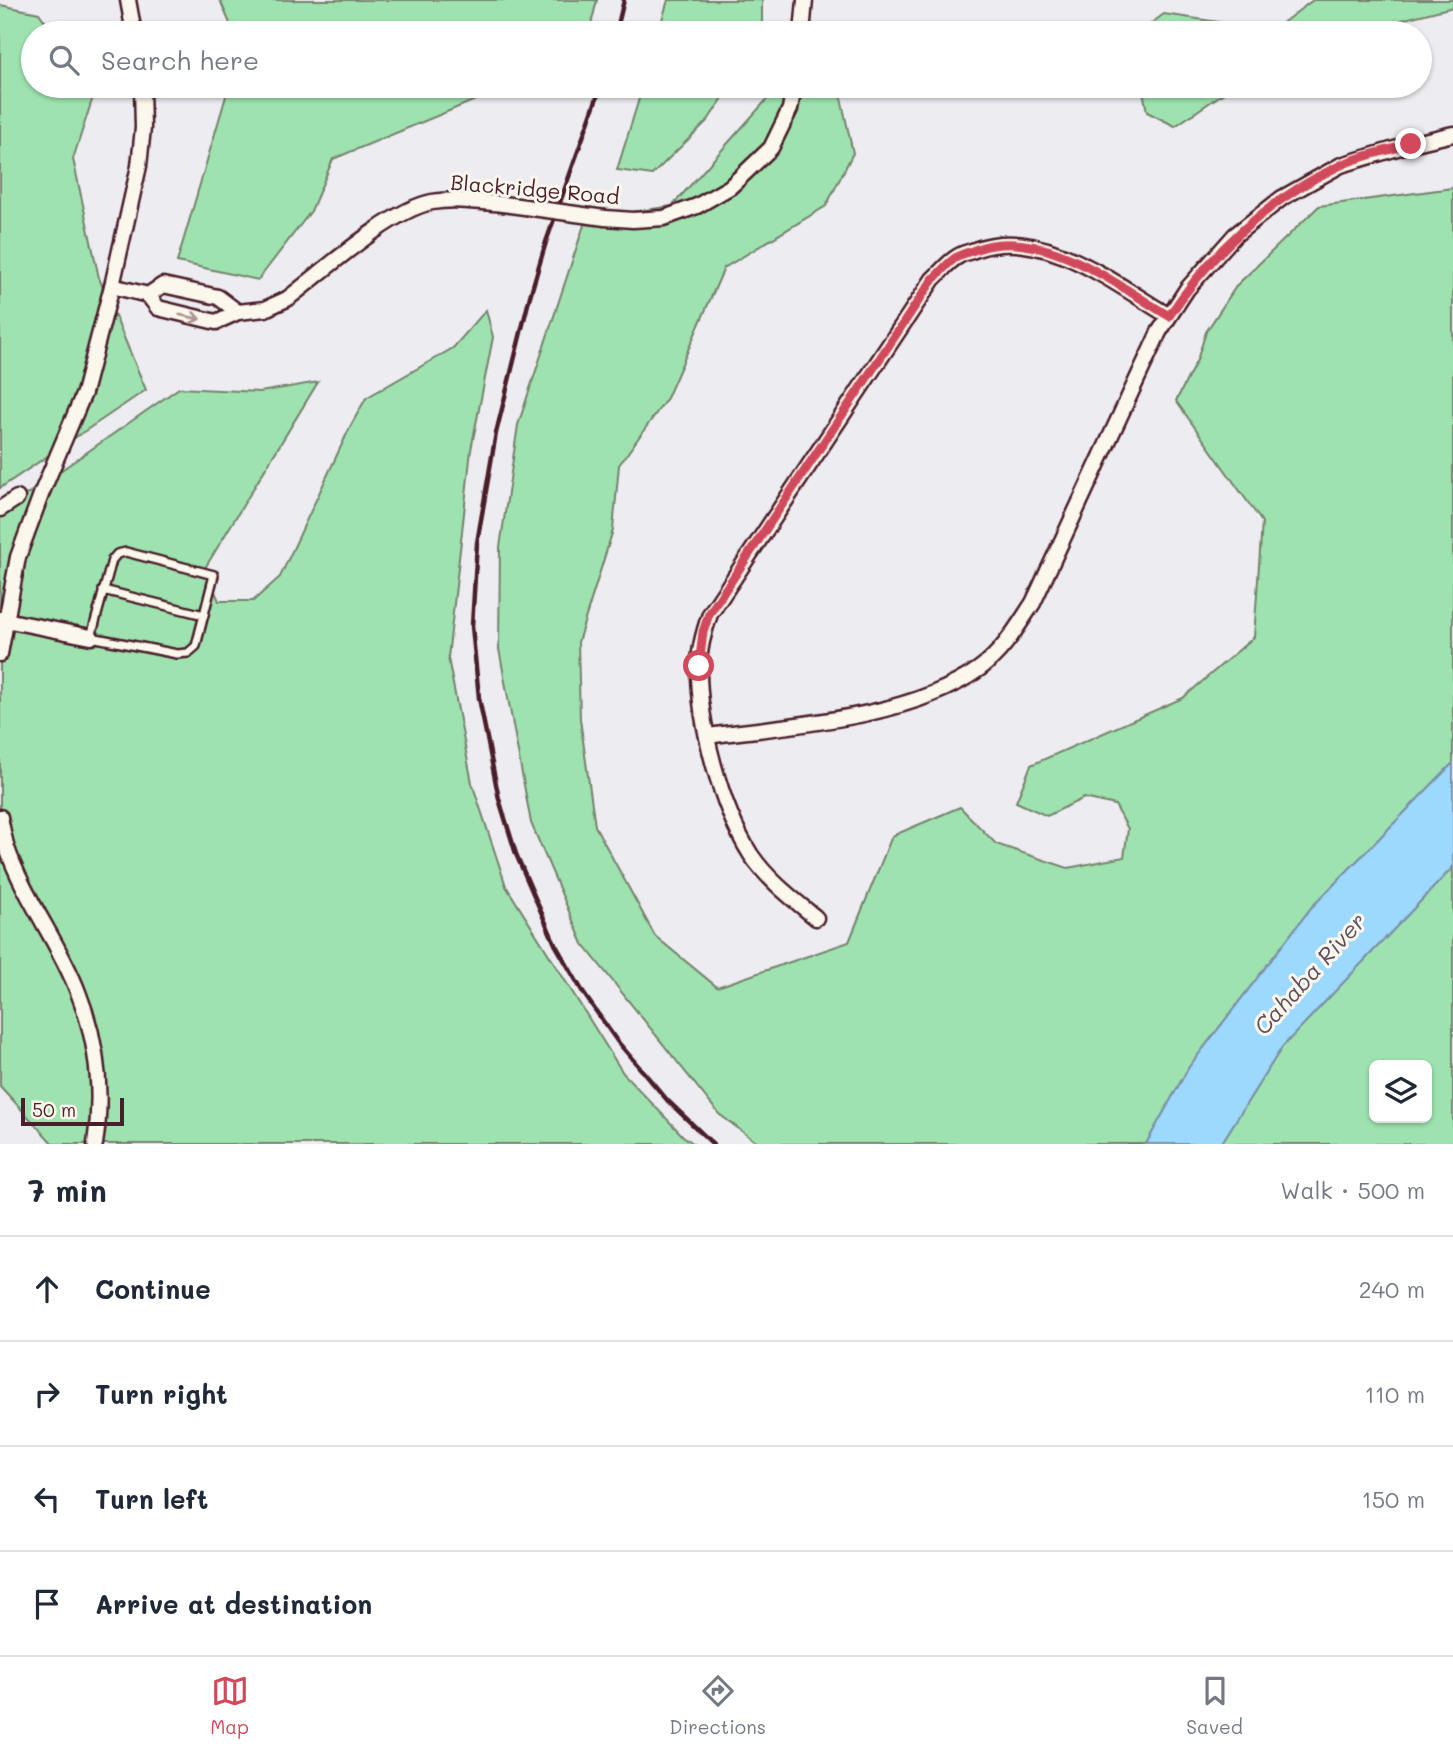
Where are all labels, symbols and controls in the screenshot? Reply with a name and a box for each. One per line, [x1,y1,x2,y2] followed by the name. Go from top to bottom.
[21,21,1432,98] search box
[45,41,83,79] icon: search
[101,43,259,77] text: Search here
[1395,128,1426,159] route end
[450,168,621,209] street label: Blackridge Road
[178,311,201,324] one-way arrow
[683,650,714,681] route start
[1247,906,1372,1041] water label: Cahaba River
[1369,1060,1432,1123] map controls
[1369,1060,1432,1123] button: layers
[21,1095,124,1127] scale bar
[32,1097,76,1122] text: 50 m
[28,1170,107,1210] text: 7 min
[1280,1175,1425,1205] text: Walk · 500 m
[28,1270,66,1308] icon: ahead
[95,1272,211,1306] text: Continue
[1359,1274,1425,1304] text: 240 m
[28,1375,66,1413] icon: right
[95,1377,228,1411] text: Turn right
[1365,1379,1425,1409] text: 110 m
[28,1480,66,1518] icon: left
[95,1482,208,1516] text: Turn left
[1361,1484,1425,1514] text: 150 m
[28,1585,66,1623] icon: arrive
[95,1587,372,1621] text: Arrive at destination
[210,1672,249,1739] tab: Map
[669,1672,766,1739] tab: Directions
[1186,1672,1243,1739] tab: Saved

